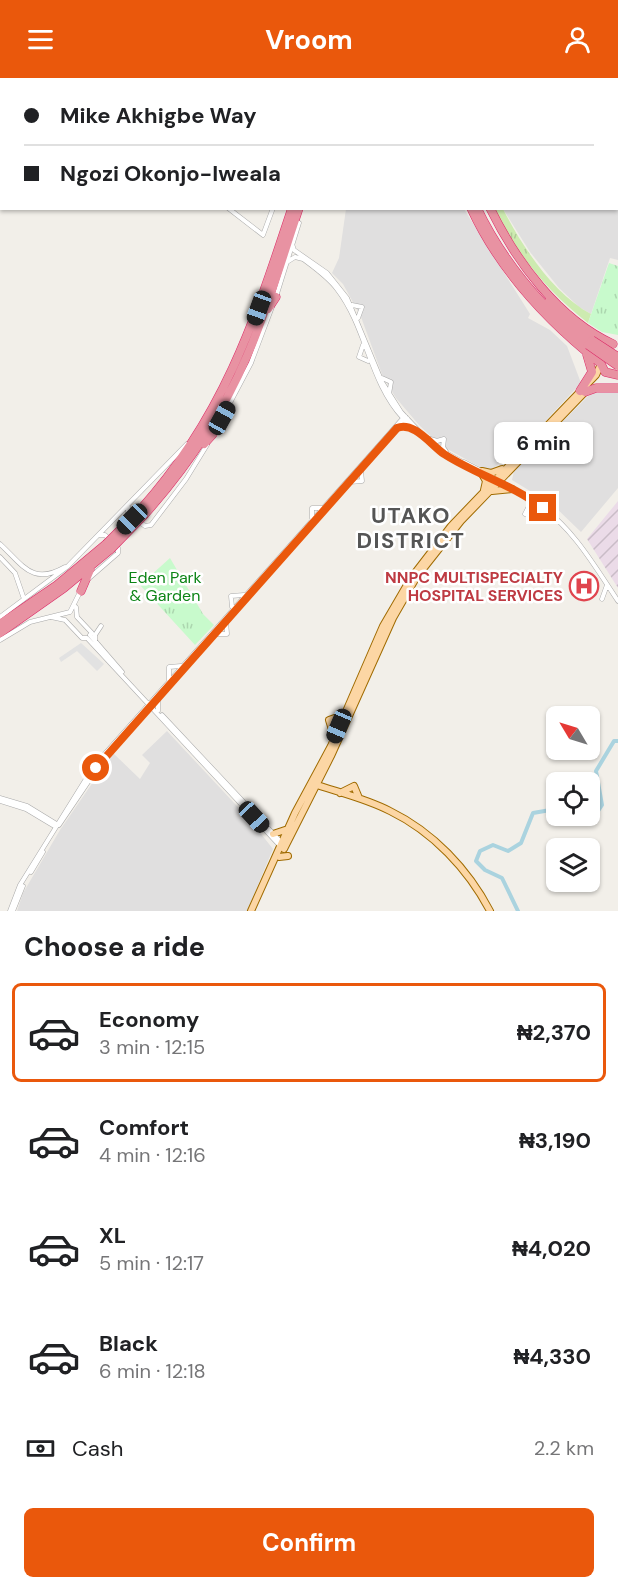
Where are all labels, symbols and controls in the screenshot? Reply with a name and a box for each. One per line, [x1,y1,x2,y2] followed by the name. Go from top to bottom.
[265,22,353,57] text: Vroom
[24,23,57,56] icon: menu
[561,23,594,56] icon: person
[60,101,257,130] text: Mike Akhigbe Way
[60,159,281,188] text: Ngozi Okonjo-Iweala
[244,288,274,328] car
[205,398,239,438] car
[494,421,592,463] callout: 6 min
[516,430,571,456] text: 6 min
[529,494,556,521] route end
[113,500,151,538] car
[357,501,465,555] district label: UTAKO DISTRICT
[128,567,202,606] park label: Eden Park & Garden
[385,567,563,606] place label: NNPC MULTISPECIALTY HOSPITAL SERVICES
[568,570,600,602] hospital icon: NNPC MULTISPECIALTY HOSPITAL SERVICES
[324,706,354,746] car
[546,706,600,760] north arrow
[546,706,600,892] map controls
[82,754,109,781] route start
[546,772,600,826] button: locate
[235,798,273,836] car
[546,838,600,892] button: layers
[24,929,205,964] text: Choose a ride
[99,1005,199,1034] text: Economy
[27,1006,81,1060] icon: car
[517,1018,591,1047] text: ₦2,370
[99,1034,205,1060] text: 3 min · 12:15
[99,1113,189,1142] text: Comfort
[27,1114,81,1168] icon: car
[519,1126,591,1155] text: ₦3,190
[99,1142,206,1168] text: 4 min · 12:16
[99,1221,126,1250] text: XL
[27,1222,81,1276] icon: car
[512,1234,591,1263] text: ₦4,020
[99,1250,204,1276] text: 5 min · 12:17
[99,1329,158,1358] text: Black
[27,1330,81,1384] icon: car
[513,1342,591,1371] text: ₦4,330
[99,1358,206,1384] text: 6 min · 12:18
[24,1432,57,1465] icon: cash
[72,1434,123,1463] text: Cash
[534,1435,594,1461] text: 2.2 km
[24,1508,594,1577] button: Confirm

